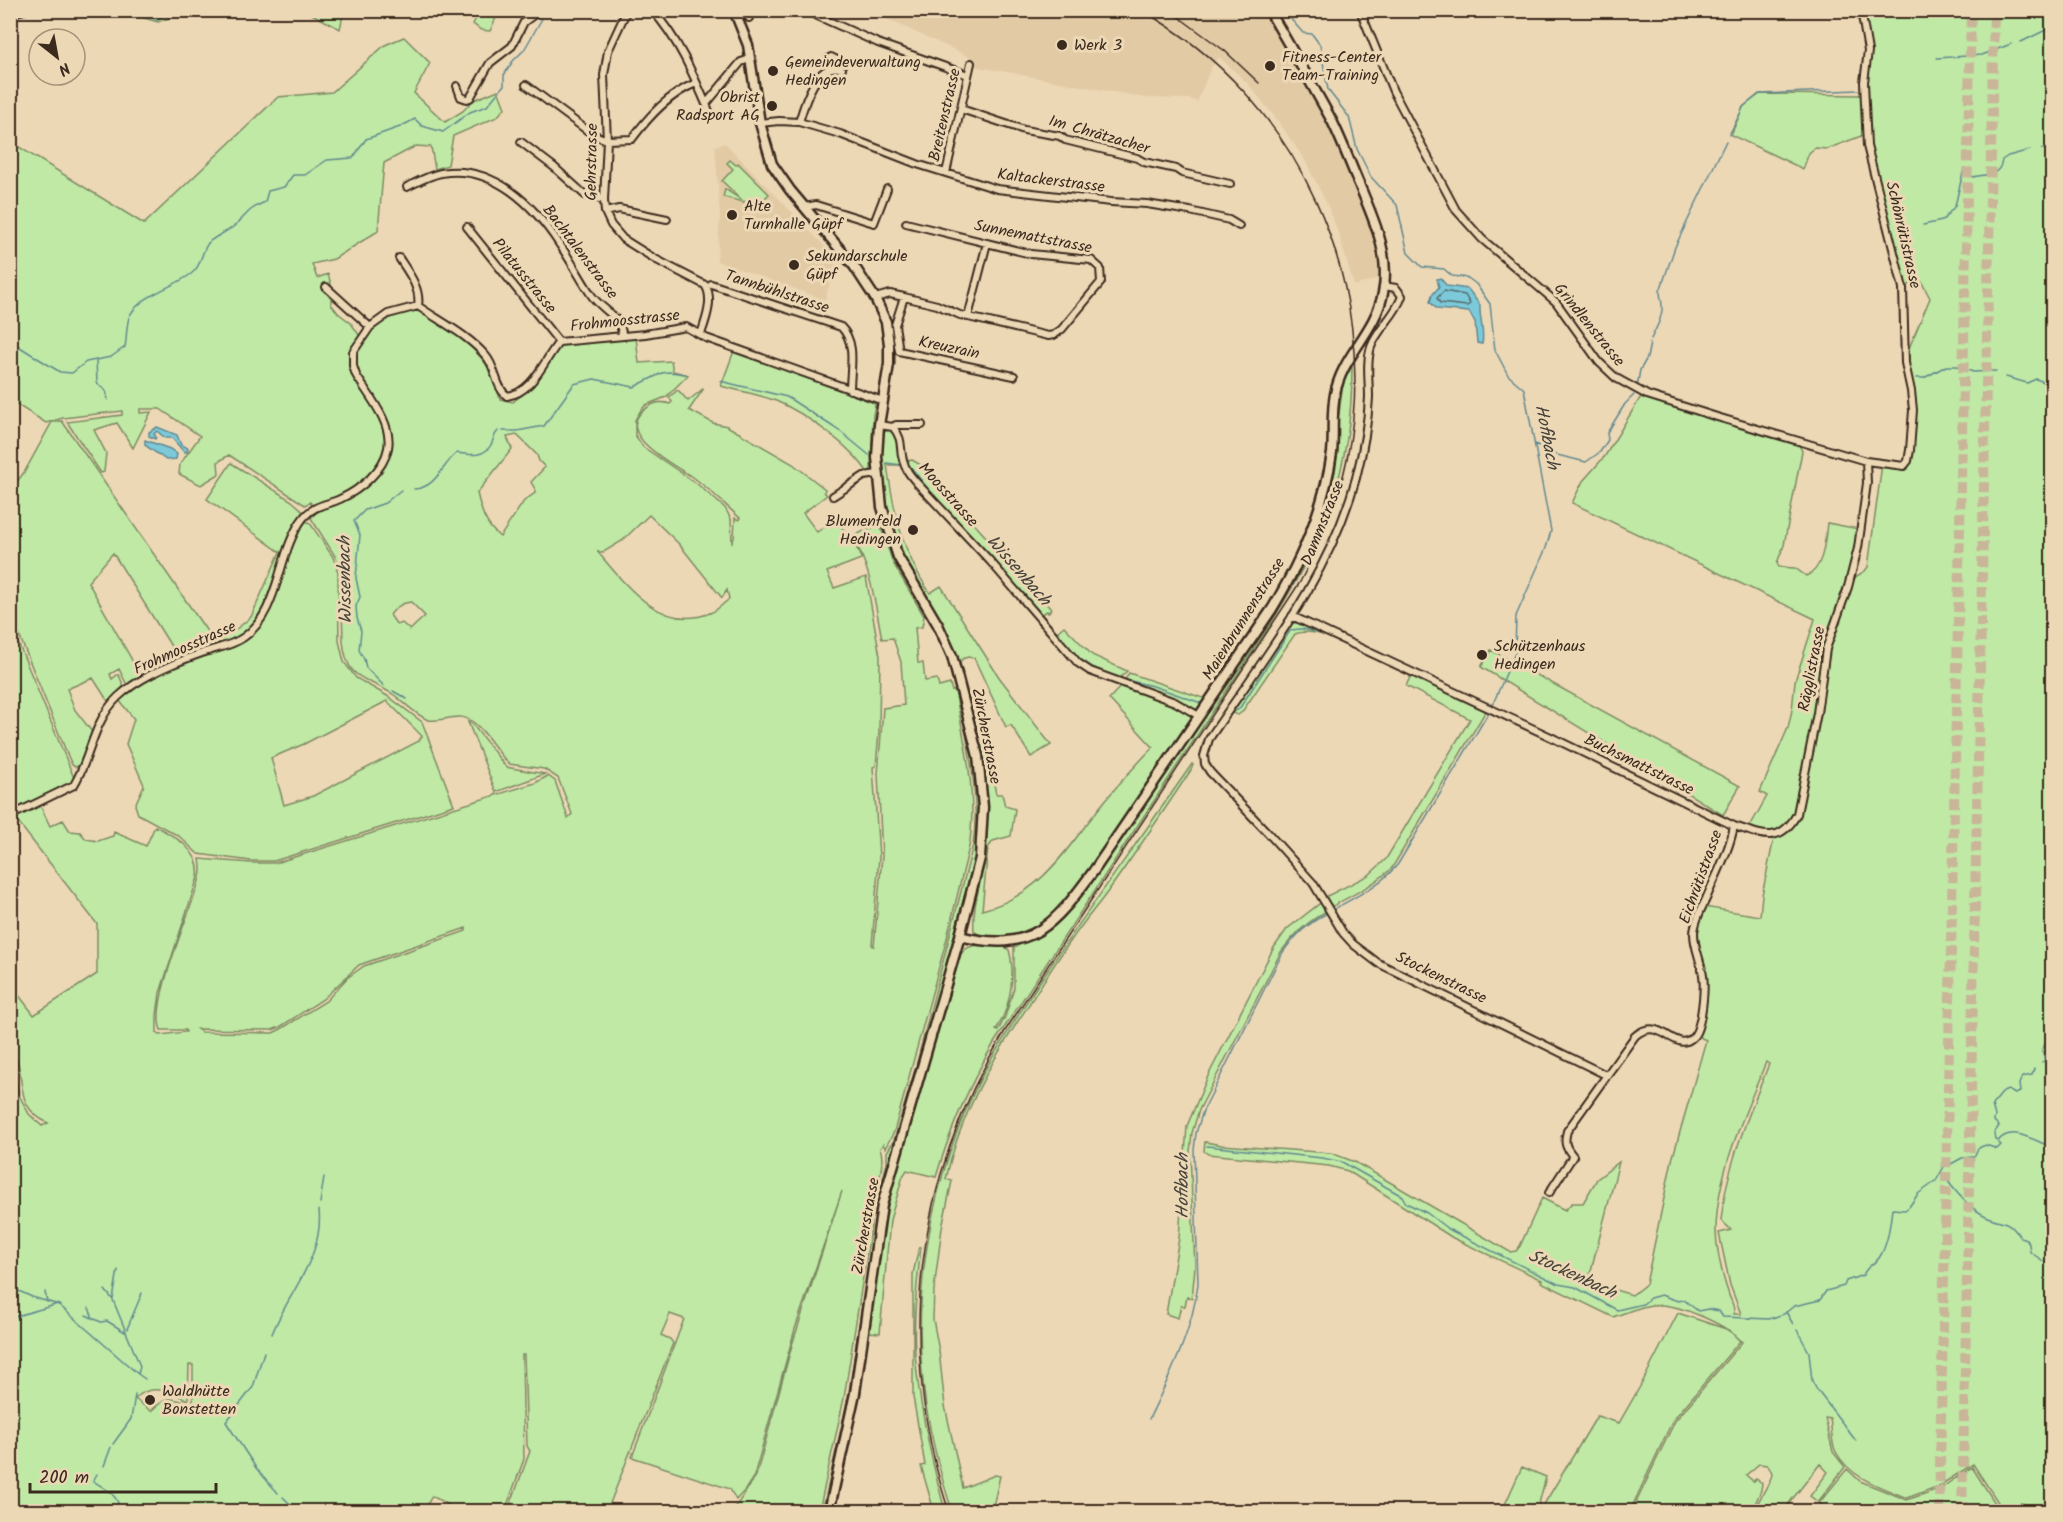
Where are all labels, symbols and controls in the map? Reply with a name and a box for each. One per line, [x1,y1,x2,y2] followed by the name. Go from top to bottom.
[27,27,87,87] north arrow
[1074,33,1122,58] place label: Werk 3
[1055,38,1069,52] marker: Werk 3
[1282,45,1383,88] place label: Fitness-Center Team-Training
[785,50,921,93] place label: Gemeindeverwaltung Hedingen
[53,55,75,82] text: N
[1263,59,1277,73] marker: Fitness-Center Team-Training
[766,64,780,78] marker: Gemeindeverwaltung Hedingen
[922,66,968,164] street label: Breitenstrasse
[676,85,761,128] place label: Obrist Radsport AG
[765,99,779,113] marker: Obrist Radsport AG
[1046,109,1154,162] street label: Im Chrätzacher
[579,123,605,201] street label: Gehrstrasse
[996,162,1106,200] street label: Kaltackerstrasse
[1878,179,1928,291] street label: Schönrütistrasse
[744,194,845,237] place label: Alte Turnhalle Güpf
[536,199,624,305] street label: Bachtalenstrasse
[725,208,739,222] marker: Alte Turnhalle Güpf
[972,213,1094,261] street label: Sunnemattstrasse
[486,233,562,319] street label: Pilatusstrasse
[806,244,908,287] place label: Sekundarschule Güpf
[787,258,801,272] marker: Sekundarschule Güpf
[722,263,832,321] street label: Tannbühlstrasse
[1547,278,1631,372] street label: Grindlenstrasse
[569,303,681,339] street label: Frohmoosstrasse
[916,329,982,367] street label: Kreuzrain
[1526,402,1567,473] water label: Hofibach
[912,457,984,533] street label: Moosstrasse
[1295,477,1351,569] street label: Dammstrasse
[826,509,902,552] place label: Blumenfeld Hedingen
[906,523,920,537] marker: Blumenfeld Hedingen
[979,529,1058,614] water label: Wissenbach
[331,535,361,624] water label: Wissenbach
[1196,553,1292,685] street label: Maienbrunnenstrasse
[130,614,240,682] street label: Frohmoosstrasse
[1791,624,1833,714] street label: Rägglistrasse
[1494,634,1586,677] place label: Schützenhaus Hedingen
[1475,648,1489,662] marker: Schützenhaus Hedingen
[964,686,1008,786] street label: Zürcherstrasse
[1580,728,1698,802] street label: Buchsmattstrasse
[1672,826,1730,928] street label: Eichrütistrasse
[1391,945,1491,1011] street label: Stockenstrasse
[1169,1152,1198,1219] water label: Hofibach
[845,1176,887,1276] street label: Zürcherstrasse
[1523,1242,1622,1309] water label: Stockenbach
[162,1379,236,1422] place label: Waldhütte Bonstetten
[143,1393,157,1407] marker: Waldhütte Bonstetten
[30,1456,216,1494] scale bar
[39,1464,89,1493] text: 200 m

